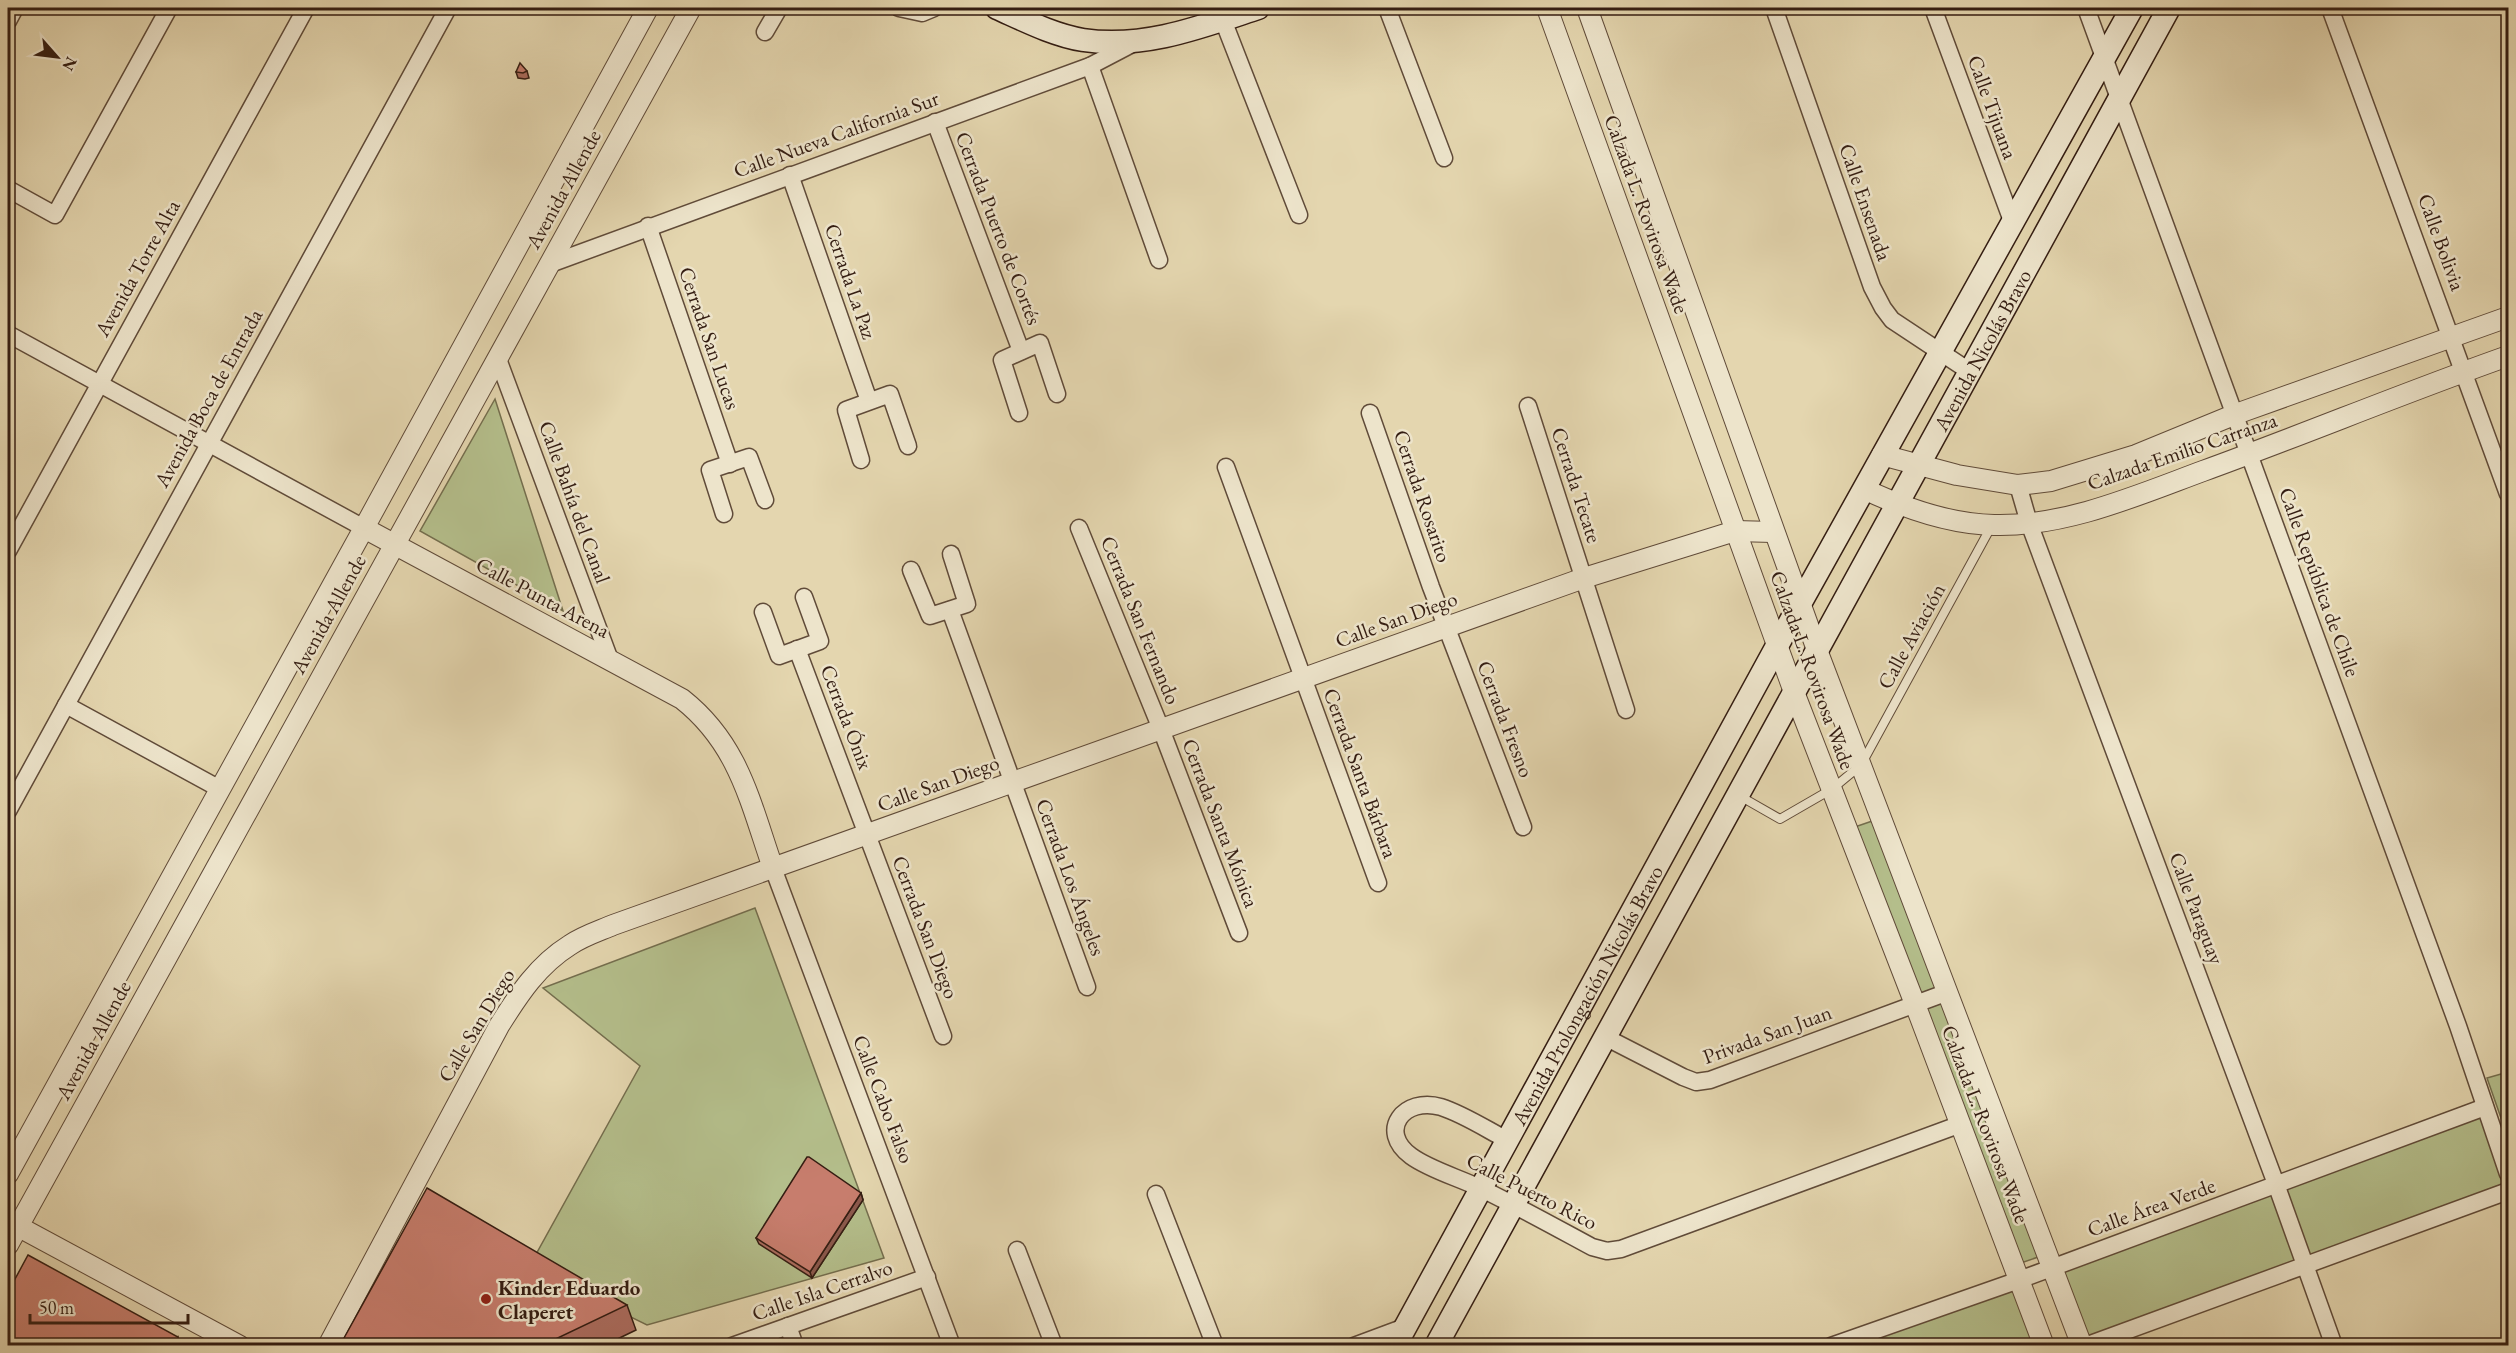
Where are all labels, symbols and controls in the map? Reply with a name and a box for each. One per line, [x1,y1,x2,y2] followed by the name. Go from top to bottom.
[27,27,87,87] north arrow
[1962,51,2024,163] street label: Calle Tijuana
[57,53,82,74] text: N
[730,84,942,184] street label: Calle Nueva California Sur
[1598,111,1696,317] street label: Calzada L. Rovirosa Wade
[519,125,607,254] street label: Avenida Allende
[950,128,1048,329] street label: Cerrada Puerto de Cortés
[1833,140,1899,265] street label: Calle Ensenada
[2412,190,2472,295] street label: Calle Bolivia
[88,194,186,342] street label: Avenida Torre Alta
[819,220,883,342] street label: Cerrada La Paz
[673,263,747,413] street label: Cerrada San Lucas
[1926,264,2037,436] street label: Avenida Nicolás Bravo
[147,304,269,493] street label: Avenida Boca de Entrada
[2084,406,2281,496] street label: Calzada Emilio Carranza
[533,417,617,587] street label: Calle Bahía del Canal
[1546,424,1608,546] street label: Cerrada Tecate
[1388,426,1458,566] street label: Cerrada Rosarito
[2273,484,2367,680] street label: Calle República de Chile
[1095,532,1187,708] street label: Cerrada San Fernando
[284,550,372,679] street label: Avenida Allende
[471,550,615,644] street label: Calle Punta Arena
[1764,567,1862,773] street label: Calzada L. Rovirosa Wade
[1871,578,1951,694] street label: Calle Aviación
[1331,584,1461,654] street label: Calle San Diego
[1471,657,1541,781] street label: Cerrada Fresno
[815,661,879,773] street label: Cerrada Ónix
[1318,684,1405,862] street label: Cerrada Santa Bárbara
[1176,735,1266,912] street label: Cerrada Santa Mónica
[873,748,1003,818] street label: Calle San Diego
[1030,795,1112,959] street label: Cerrada Los Ángeles
[2163,848,2231,968] street label: Calle Paraguay
[886,852,966,1002] street label: Cerrada San Diego
[1504,860,1669,1131] street label: Avenida Prolongación Nicolás Bravo
[431,963,521,1087] street label: Calle San Diego
[49,976,137,1105] street label: Avenida Allende
[1699,998,1835,1070] street label: Privada San Juan
[1936,1021,2036,1227] street label: Calzada L. Rovirosa Wade
[847,1031,921,1167] street label: Calle Cabo Falso
[1462,1146,1602,1236] street label: Calle Puerto Rico
[2083,1171,2219,1243] street label: Calle Área Verde
[748,1253,896,1327] street label: Calle Isla Cerralvo
[498,1274,641,1325] place label: Kinder Eduardo Claperet
[30,1287,188,1325] scale bar
[479,1292,493,1306] marker: Kinder Eduardo Claperet
[39,1296,74,1319] text: 50 m

